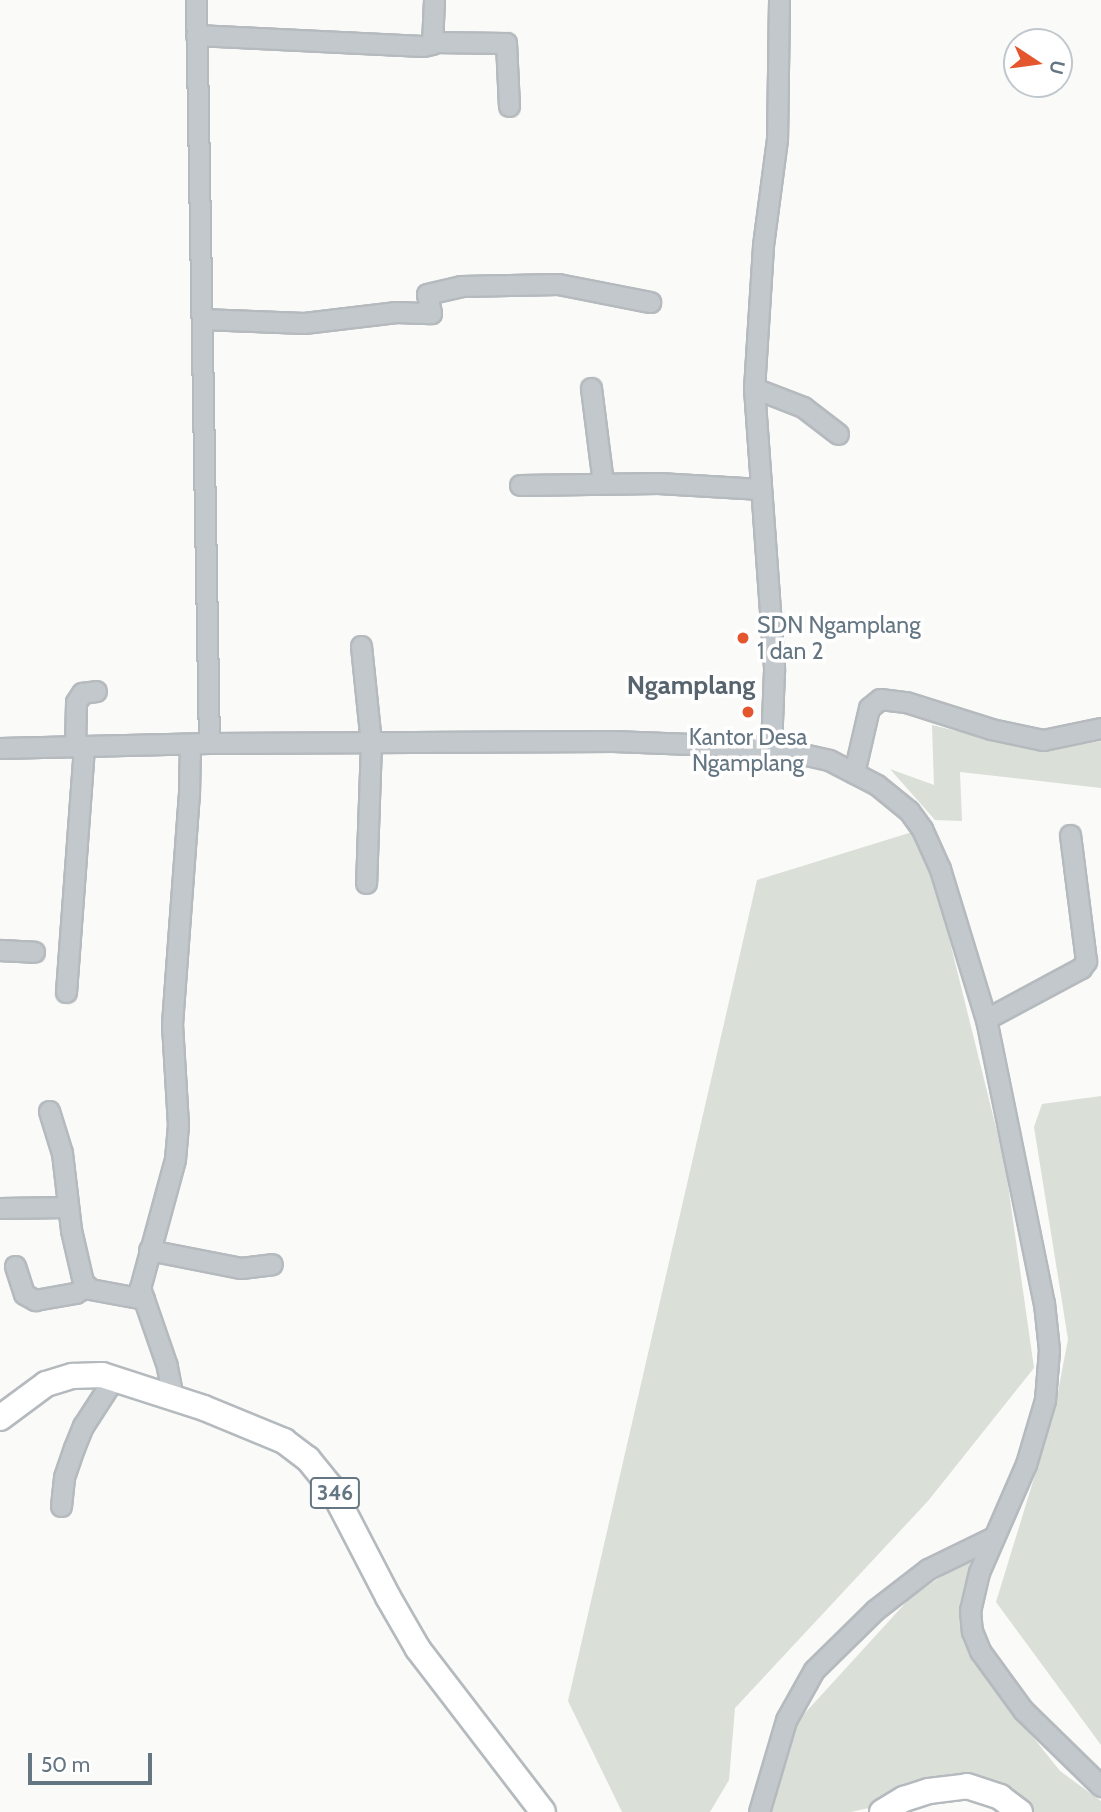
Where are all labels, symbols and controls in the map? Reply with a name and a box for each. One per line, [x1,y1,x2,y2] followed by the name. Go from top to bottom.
[1003,28,1073,98] north arrow
[1044,58,1070,77] text: U
[757,611,921,665] place label: SDN Ngamplang 1 dan 2
[735,630,751,646] marker: SDN Ngamplang 1 dan 2
[627,670,755,702] district label: Ngamplang
[740,704,756,720] marker: Kantor Desa Ngamplang
[689,723,807,777] place label: Kantor Desa Ngamplang
[309,1476,361,1510] road number: 346
[32,1738,156,1782] scale bar
[41,1752,90,1777] text: 50 m

